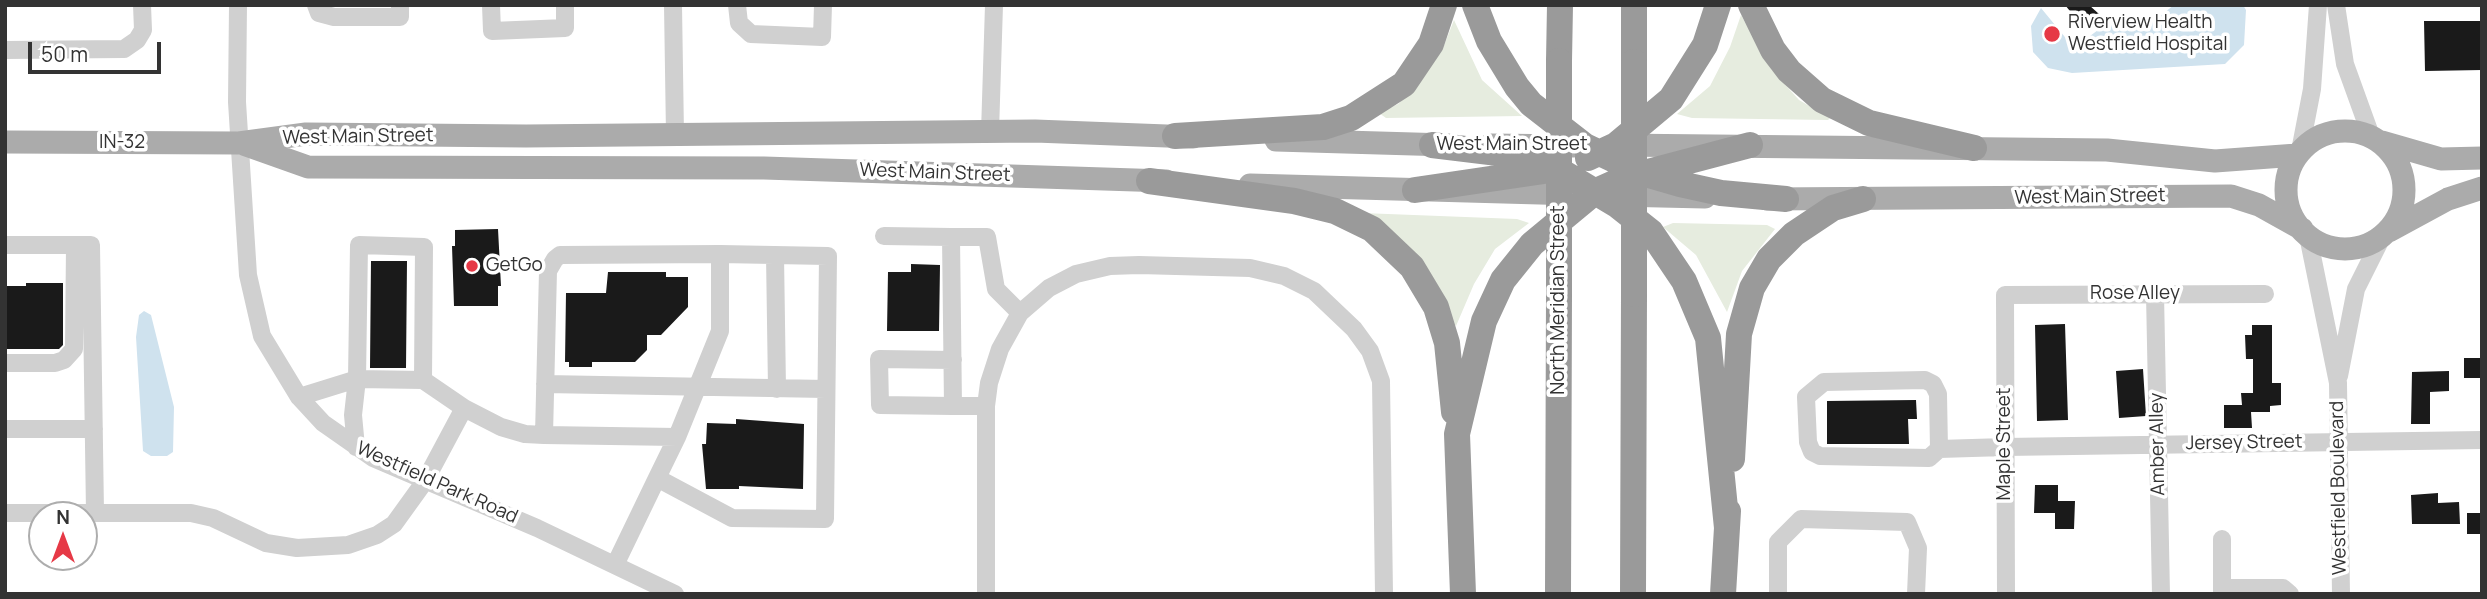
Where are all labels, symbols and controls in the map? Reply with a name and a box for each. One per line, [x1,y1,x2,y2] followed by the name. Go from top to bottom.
[2068,12,2228,56] place label: Riverview Health Westfield Hospital
[2042,24,2062,44] marker: Riverview Health Westfield Hospital
[32,28,164,72] scale bar
[41,40,88,68] text: 50 m
[282,124,434,150] street label: West Main Street
[99,132,145,154] street label: IN-32
[1437,134,1587,156] street label: West Main Street
[859,159,1011,187] street label: West Main Street
[2014,184,2166,210] street label: West Main Street
[1548,205,1570,395] street label: North Meridian Street
[486,255,543,277] place label: GetGo
[464,258,480,274] marker: GetGo
[2090,283,2180,305] street label: Rose Alley
[1994,388,2016,500] street label: Maple Street
[2146,392,2170,496] street label: Amber Alley
[2326,401,2352,575] street label: Westfield Boulevard
[2185,431,2303,455] street label: Jersey Street
[353,437,521,529] street label: Westfield Park Road
[28,501,98,571] north arrow
[56,504,70,530] text: N

